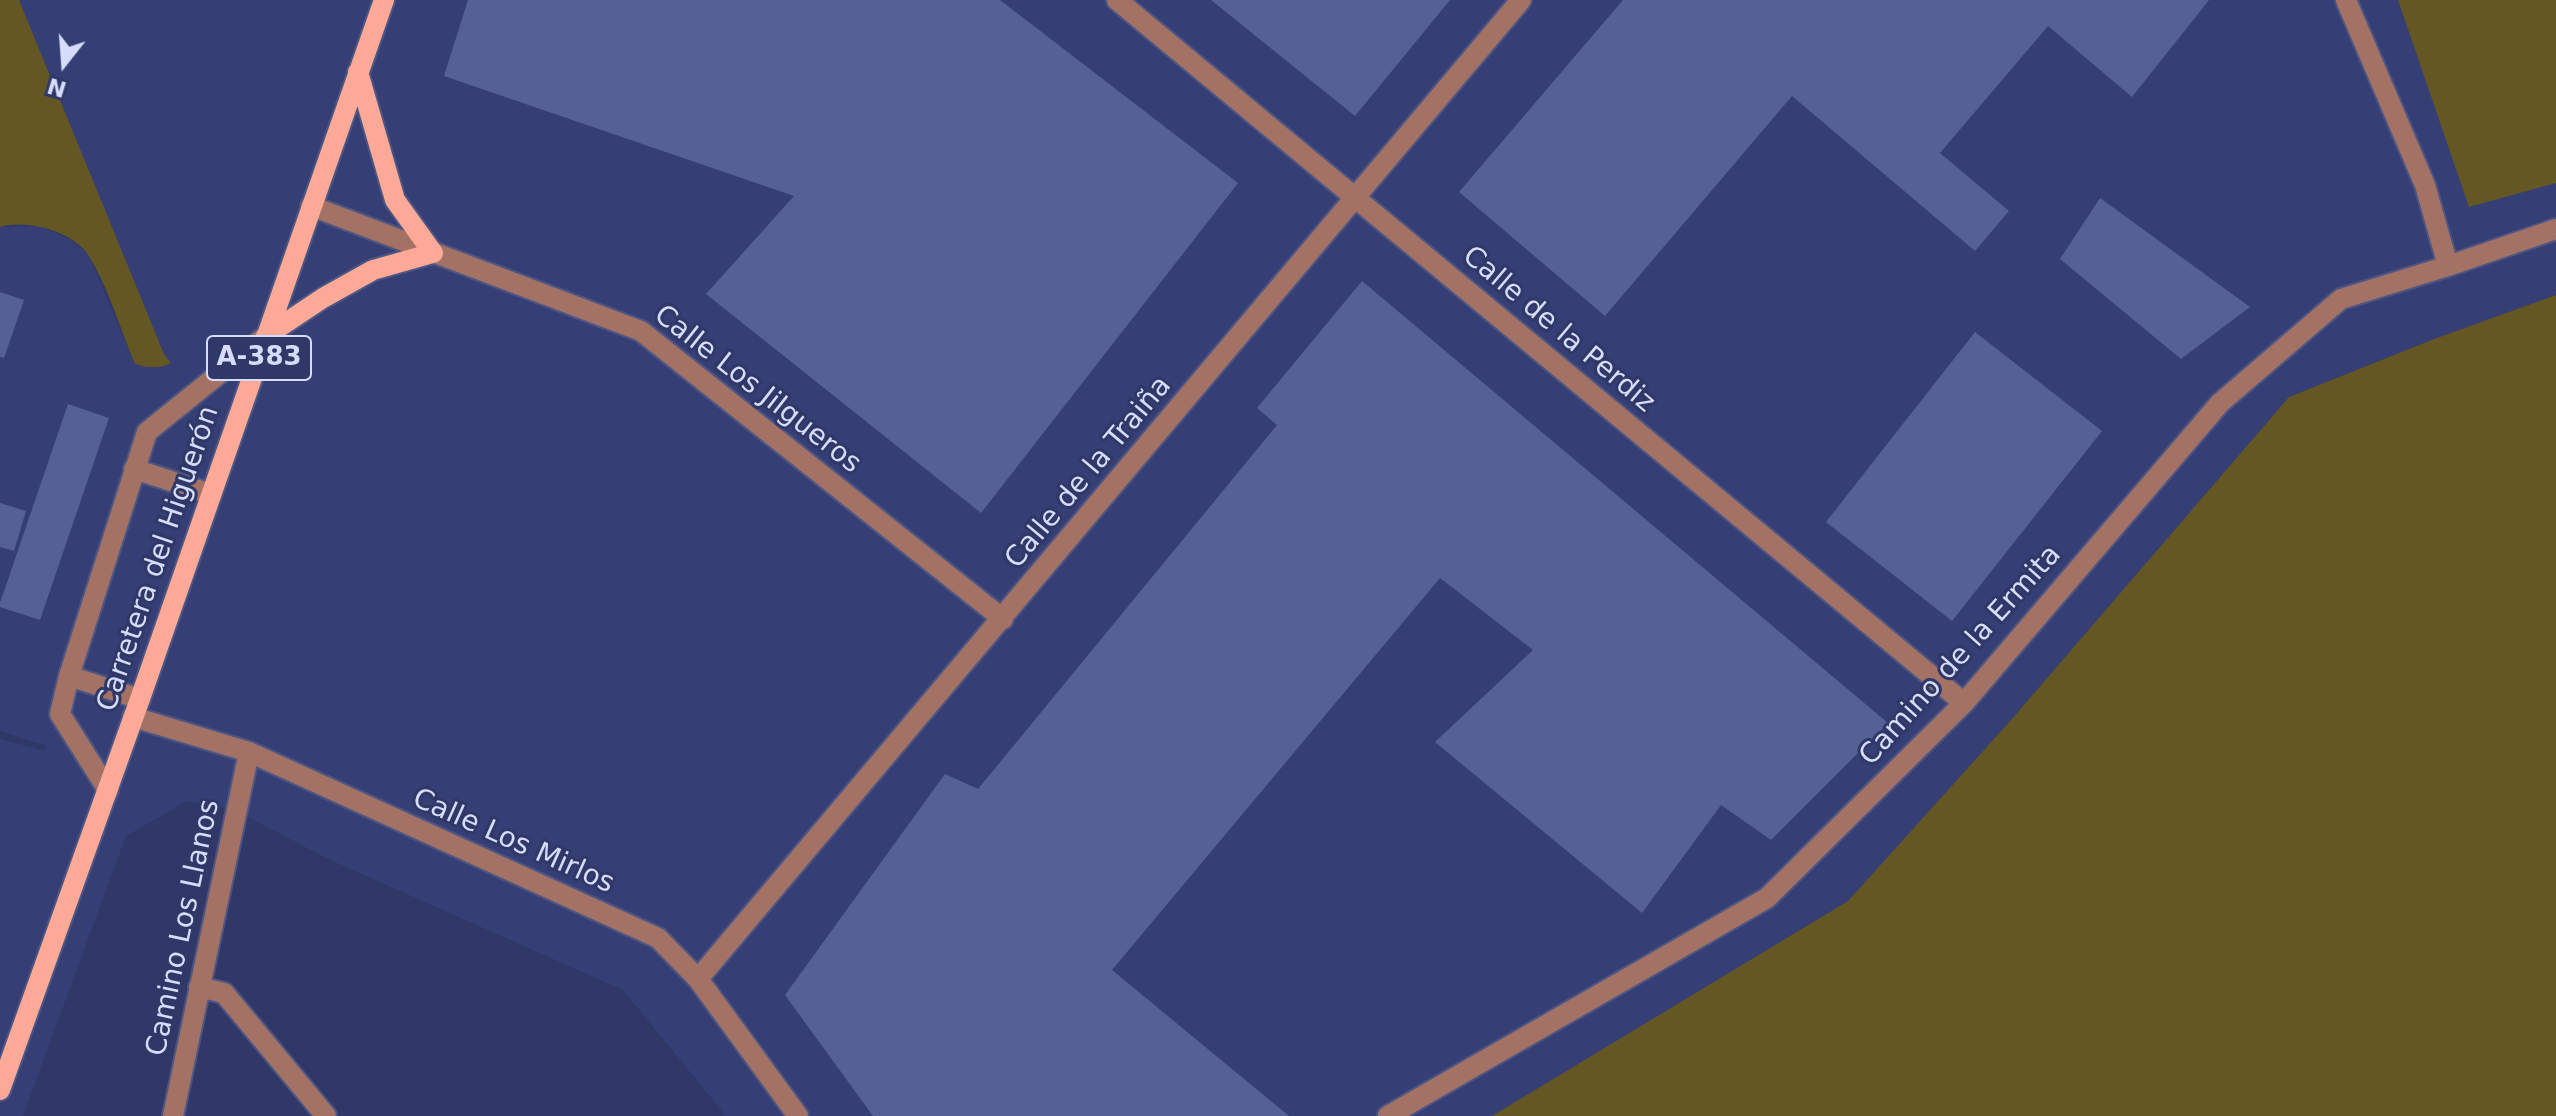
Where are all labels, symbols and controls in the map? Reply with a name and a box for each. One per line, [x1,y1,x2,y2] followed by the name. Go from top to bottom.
[24,24,104,104] north arrow
[44,73,69,102] text: N
[1455,240,1661,420] street label: Calle de la Perdiz
[647,299,867,481] street label: Calle Los Jilgueros
[207,336,311,380] road number: A-383
[999,370,1179,576] street label: Calle de la Traiña
[91,402,227,716] street label: Carretera del Higuerón
[1853,539,2069,773] street label: Camino de la Ermita
[407,783,619,901] street label: Calle Los Mirlos
[140,797,228,1059] street label: Camino Los Llanos

